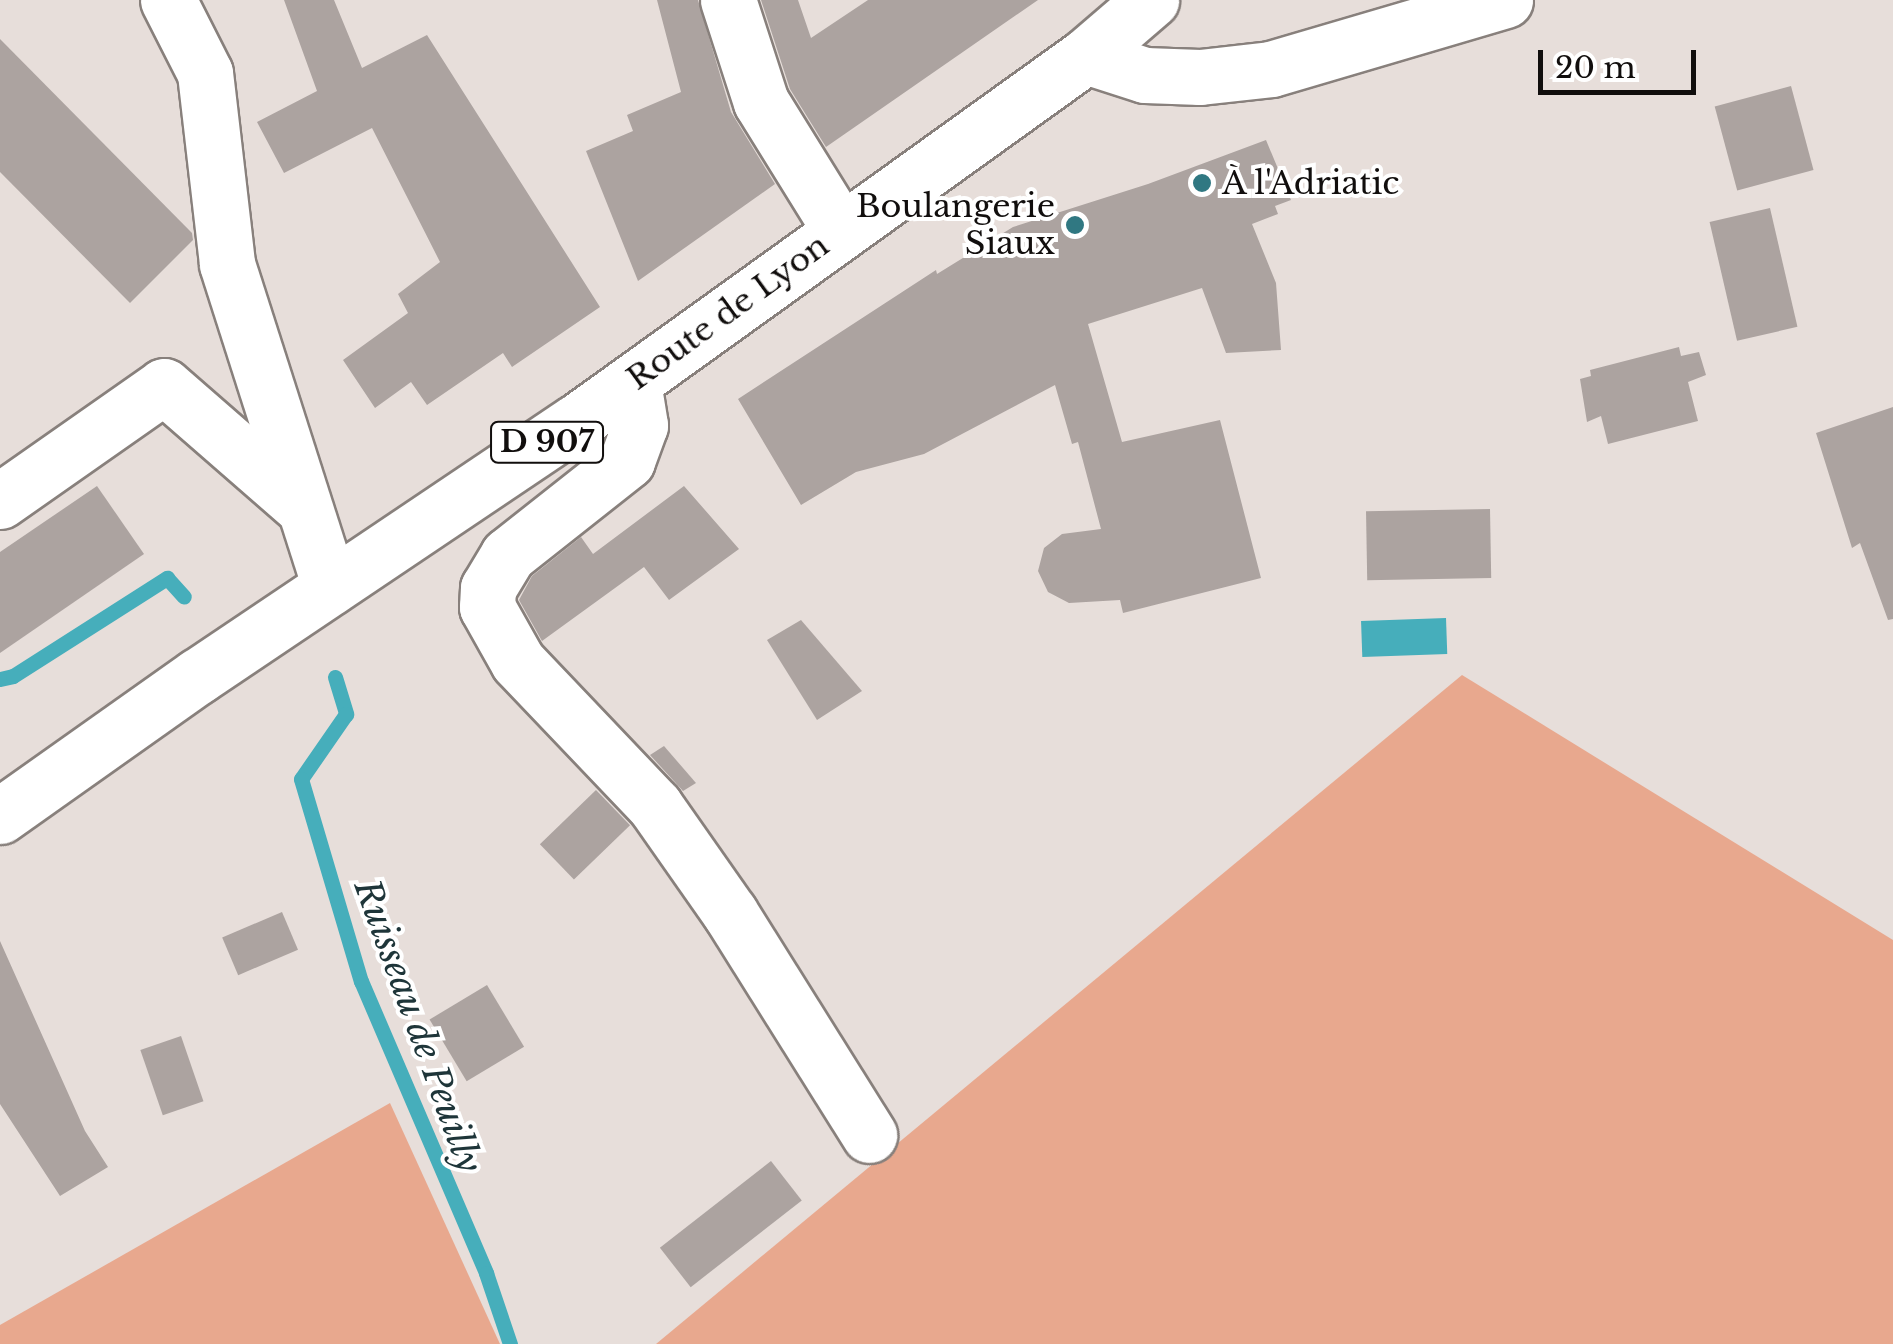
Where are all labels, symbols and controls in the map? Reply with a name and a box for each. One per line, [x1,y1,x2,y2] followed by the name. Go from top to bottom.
[1543,30,1700,92] scale bar
[1555,49,1636,86] text: 20 m
[1222,164,1401,202] place label: À l'Adriatic
[1191,172,1213,194] marker: À l'Adriatic
[856,188,1055,263] place label: Boulangerie Siaux
[1064,214,1086,236] marker: Boulangerie Siaux
[620,226,836,398] street label: Route de Lyon
[490,417,604,467] road number: D 907
[345,873,491,1179] water label: Ruisseau de Peuilly

